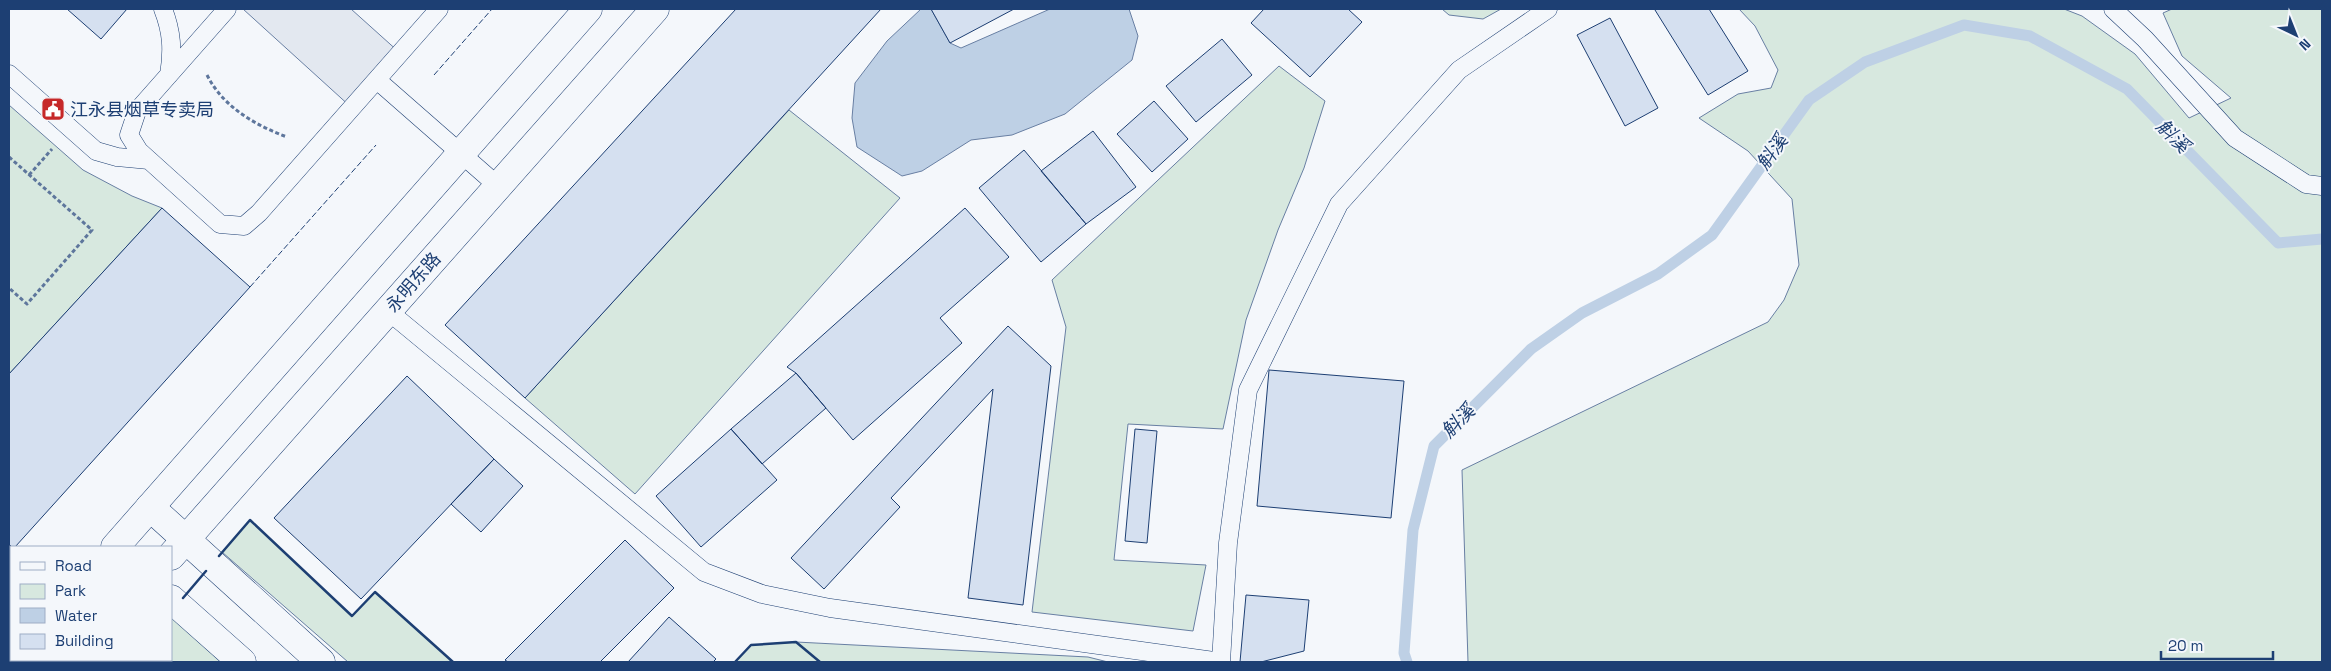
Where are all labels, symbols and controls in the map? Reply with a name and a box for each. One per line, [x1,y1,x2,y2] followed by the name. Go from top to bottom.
[2271,10,2321,60] north arrow
[2295,35,2314,54] text: N
[40,96,66,122] public building icon: 江永县烟草专卖局
[70,98,214,121] place label: 江永县烟草专卖局
[2151,114,2197,160] water label: 斛溪
[1751,128,1794,175] water label: 斛溪
[381,247,445,317] street label: 永明东路
[1436,397,1482,443] water label: 斛溪
[10,546,172,661] legend
[55,556,92,575] text: Road
[55,581,86,600] text: Park
[55,606,98,625] text: Water
[2161,628,2274,660] scale bar
[55,631,114,650] text: Building
[2168,636,2203,655] text: 20 m

